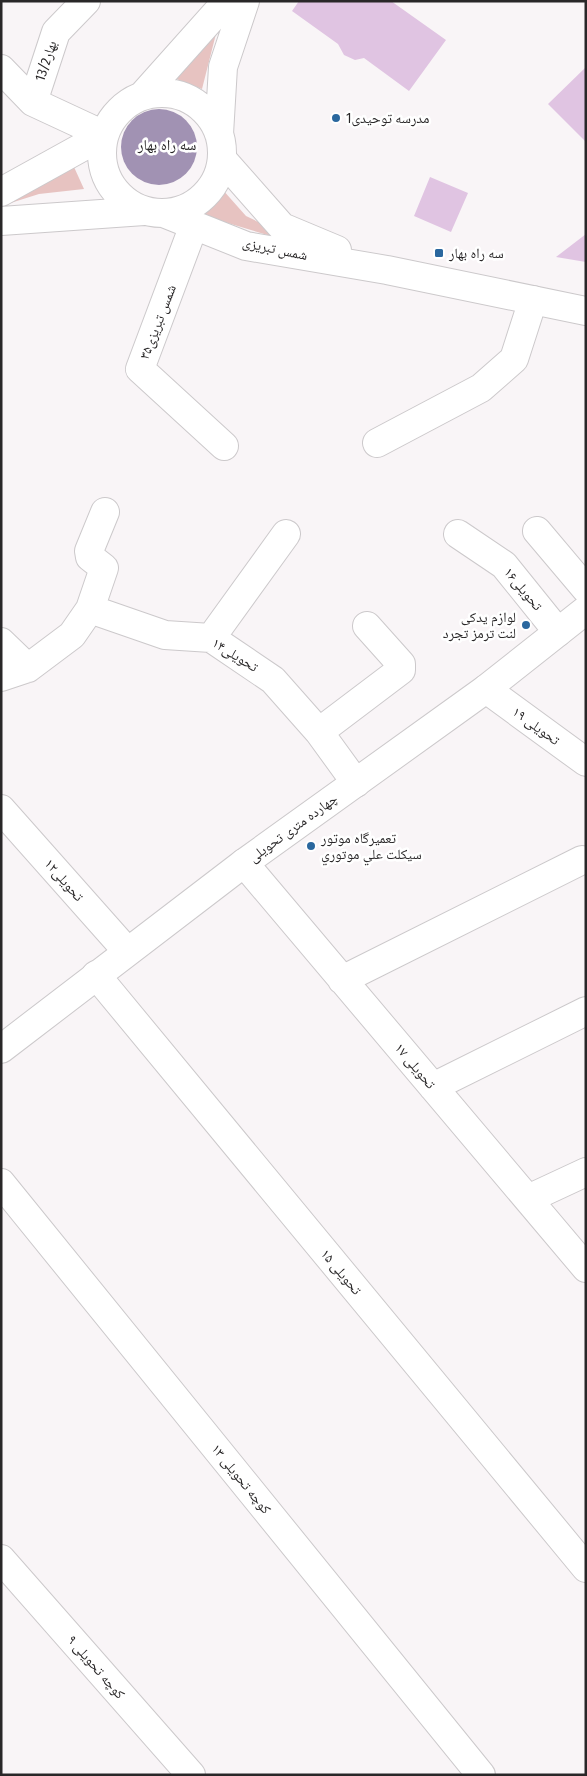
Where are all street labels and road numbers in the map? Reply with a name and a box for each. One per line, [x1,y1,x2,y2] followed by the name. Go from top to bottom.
[31,38,61,84] street label: 13/2بهار
[241,234,309,264] street label: شمس تبریزی
[136,282,180,362] street label: ۳۵شمس تبریزی
[500,564,546,614] street label: تحویلی۱۶
[209,634,261,676] street label: تحویلی۱۴
[509,703,563,749] street label: تحویلی ۱۹
[245,790,341,866] street label: چهارده متری تحویلی
[41,855,87,905] street label: تحویلی۱۲
[391,1040,439,1092] street label: تحویلی ۱۷
[317,1246,365,1298] street label: تحویلی ۱۵
[208,1441,275,1518] street label: کوچه تحویلی ۱۳
[64,1632,128,1703] street label: کوچه تحویلی ۹

